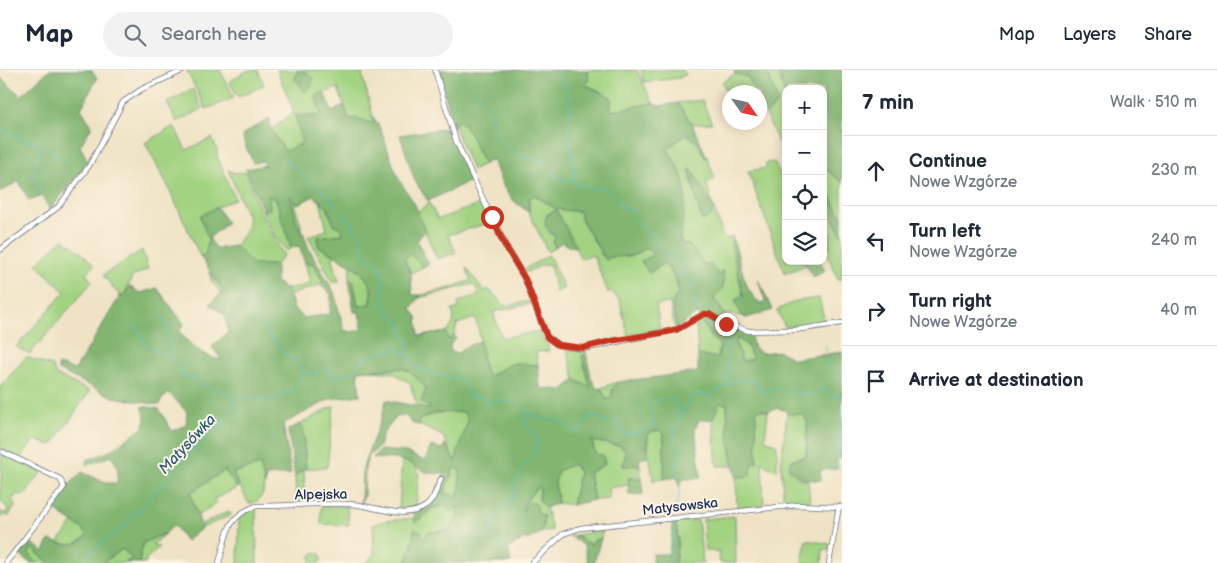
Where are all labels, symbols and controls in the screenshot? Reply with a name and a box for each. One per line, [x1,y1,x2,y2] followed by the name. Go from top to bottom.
[103,12,453,57] search box
[25,20,73,49] text: Map
[121,21,149,49] icon: search
[161,23,267,46] text: Search here
[999,24,1035,45] text: Map
[1063,24,1116,45] text: Layers
[1144,24,1192,45] text: Share
[722,85,767,130] north arrow
[782,85,827,265] map controls
[782,85,827,130] button: +
[862,90,914,115] text: 7 min
[1110,93,1197,112] text: Walk · 510 m
[782,130,827,175] button: −
[909,150,987,173] text: Continue
[862,157,890,185] icon: ahead
[1151,161,1197,180] text: 230 m
[909,173,1017,192] text: Nowe Wzgórze
[782,175,827,220] button: locate
[481,206,504,229] route start
[782,220,827,265] button: layers
[909,220,981,243] text: Turn left
[862,227,890,255] icon: left
[1151,231,1197,250] text: 240 m
[909,243,1017,262] text: Nowe Wzgórze
[909,290,992,313] text: Turn right
[862,297,890,325] icon: right
[1160,301,1197,320] text: 40 m
[715,313,738,336] route end
[909,313,1017,332] text: Nowe Wzgórze
[862,367,890,395] icon: arrive
[909,369,1084,392] text: Arrive at destination
[155,410,220,478] water label: Matysówka
[294,486,348,503] street label: Alpejska
[641,494,719,519] street label: Matysowska

